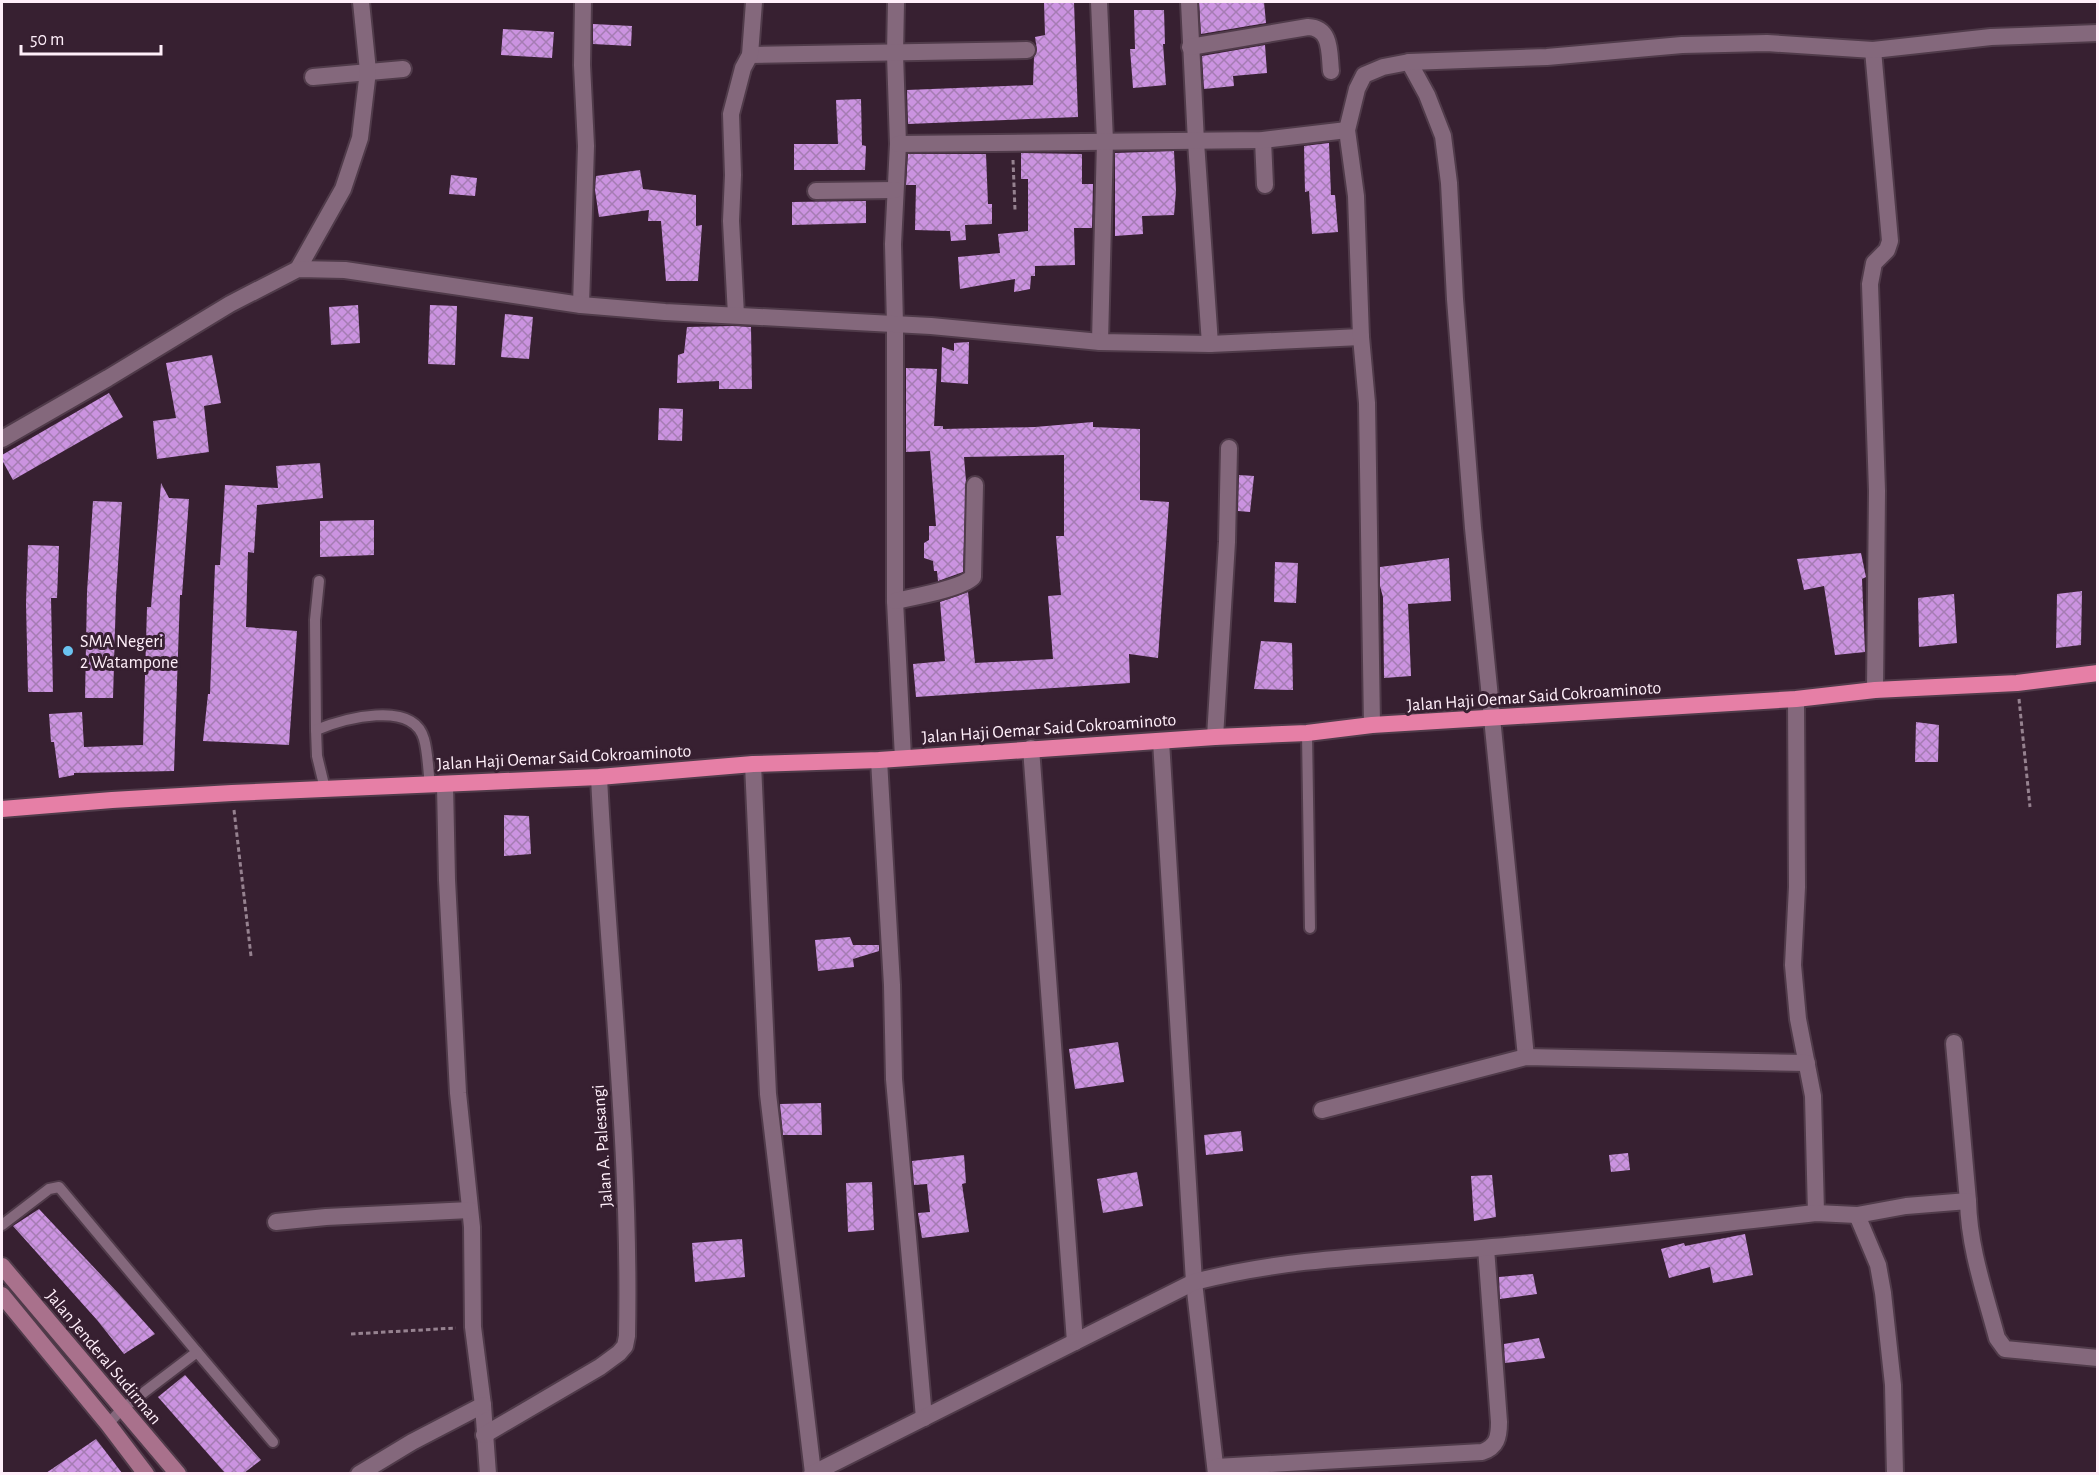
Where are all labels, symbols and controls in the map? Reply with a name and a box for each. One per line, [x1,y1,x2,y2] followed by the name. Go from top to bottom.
[21,18,160,56] scale bar
[30,31,64,49] text: 50 m
[80,633,178,672] place label: SMA Negeri 2 Watampone
[61,644,75,658] marker: SMA Negeri 2 Watampone
[1406,679,1662,715] street label: Jalan Haji Oemar Said Cokroaminoto
[921,711,1177,747] street label: Jalan Haji Oemar Said Cokroaminoto
[436,742,692,774] street label: Jalan Haji Oemar Said Cokroaminoto
[590,1084,616,1208] street label: Jalan A. Palesangi
[42,1287,164,1428] street label: Jalan Jenderal Sudirman

